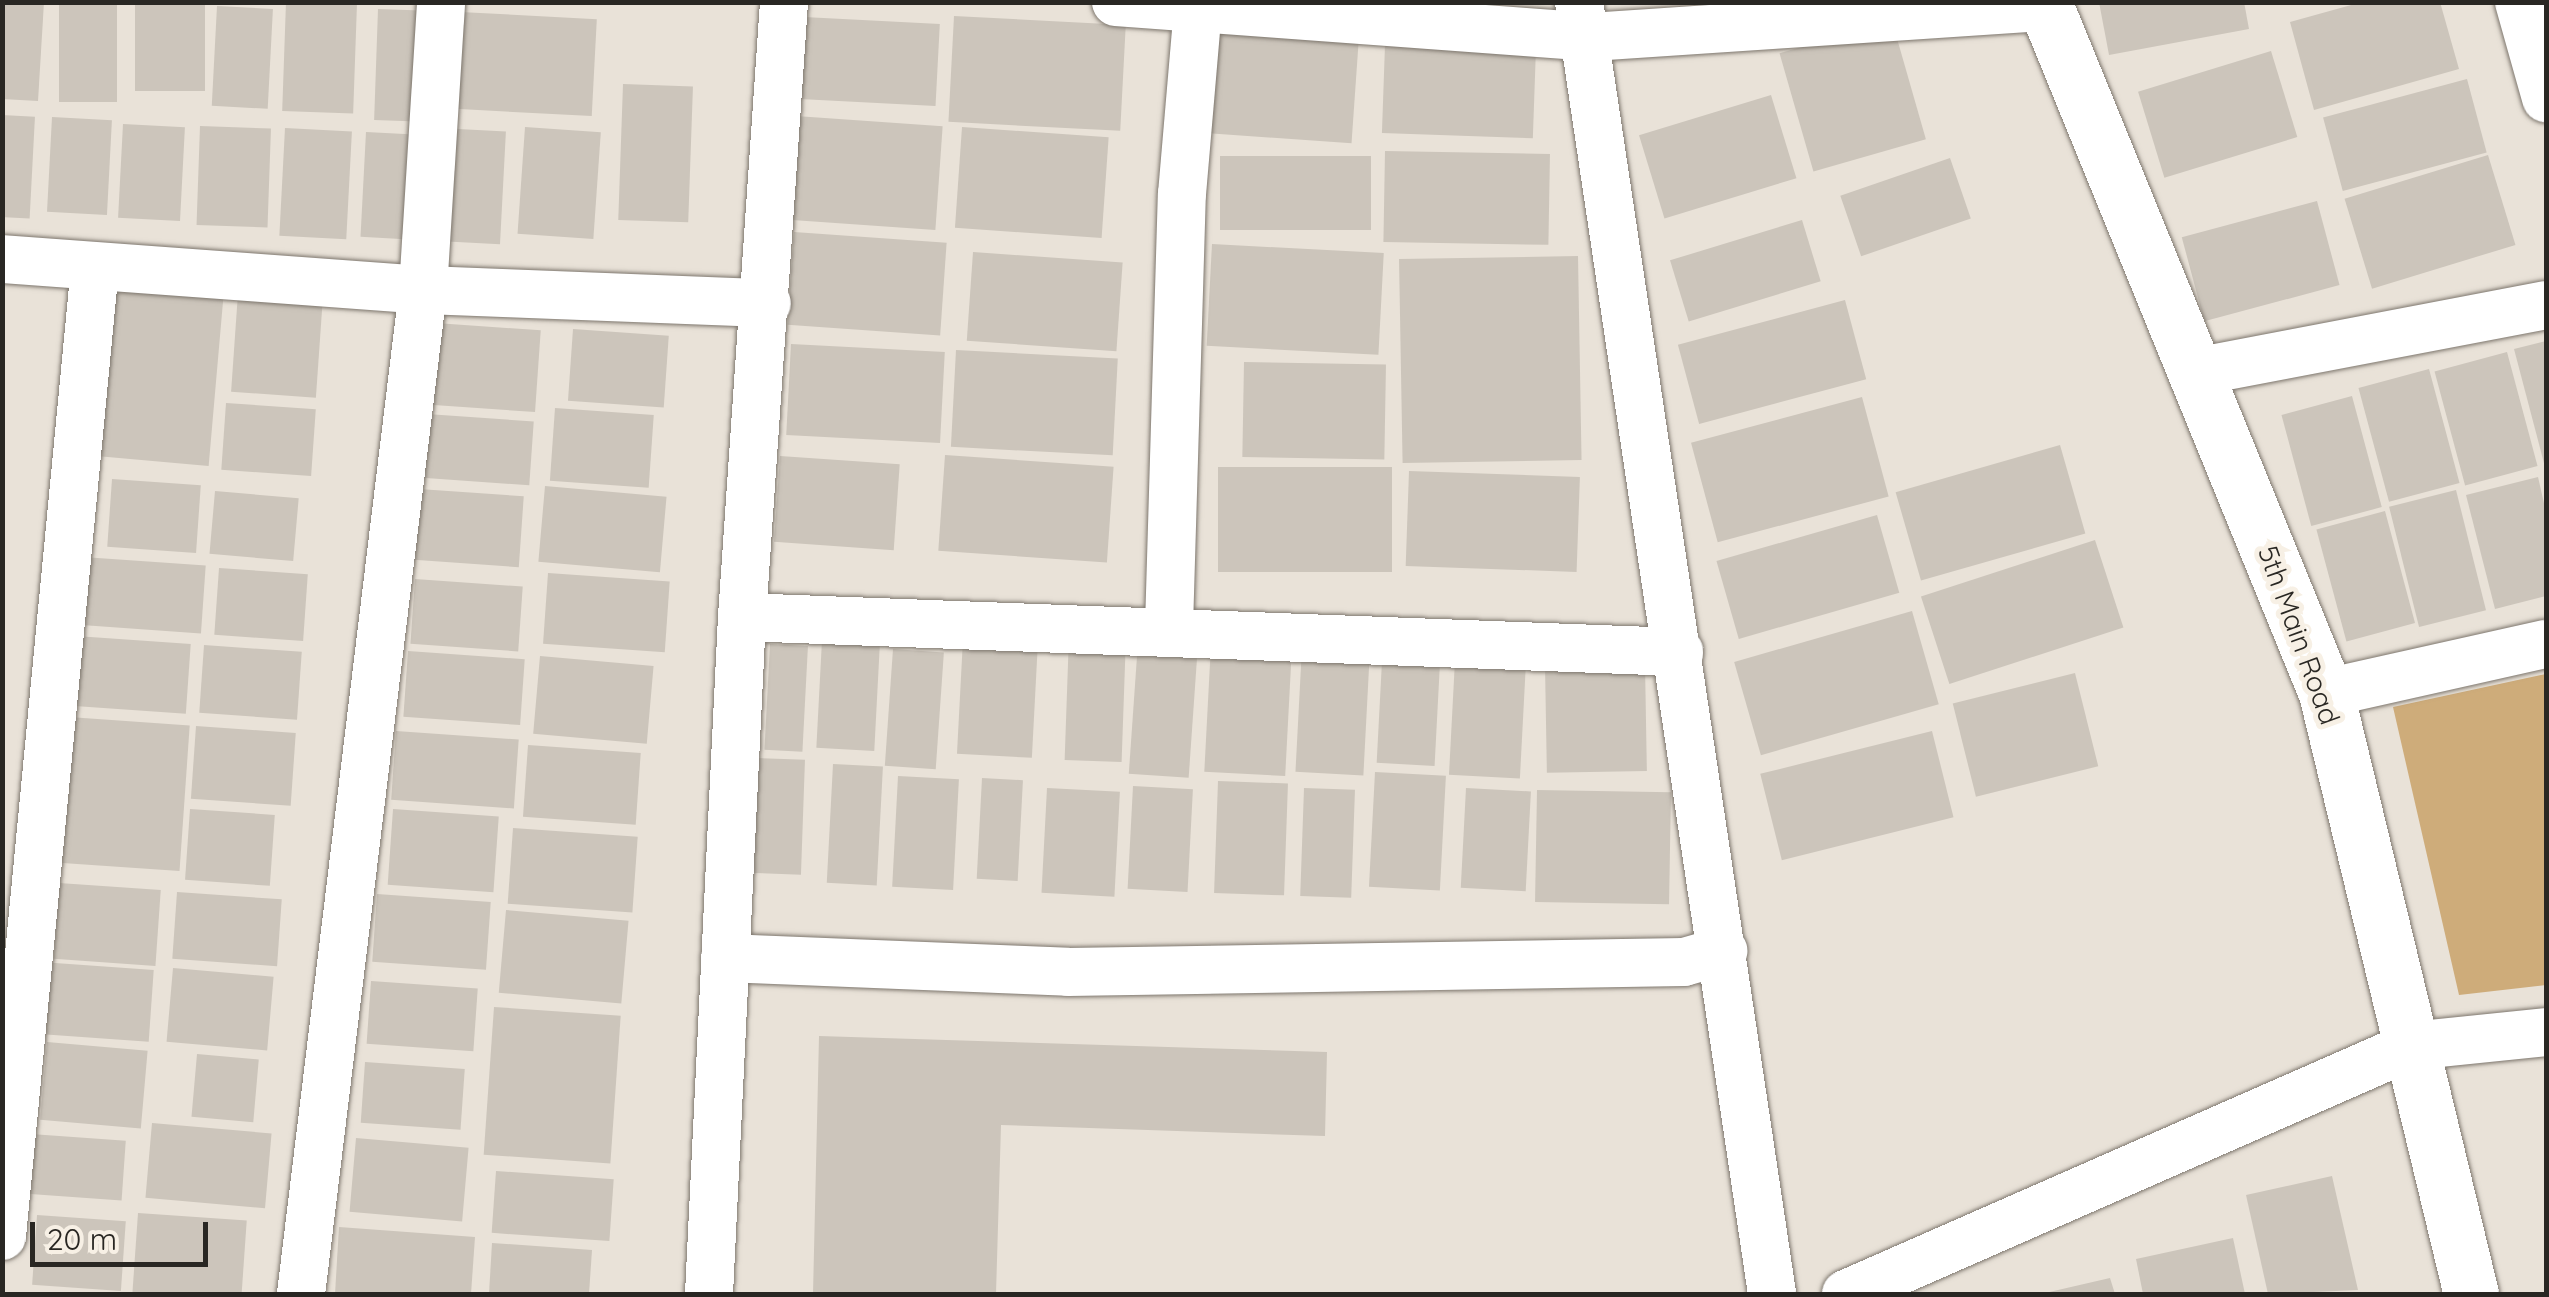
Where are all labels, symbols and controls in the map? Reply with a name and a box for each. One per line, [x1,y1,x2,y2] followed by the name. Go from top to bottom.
[2251,541,2347,729] street label: 5th Main Road
[35,1202,212,1264] scale bar
[47,1220,117,1258] text: 20 m

